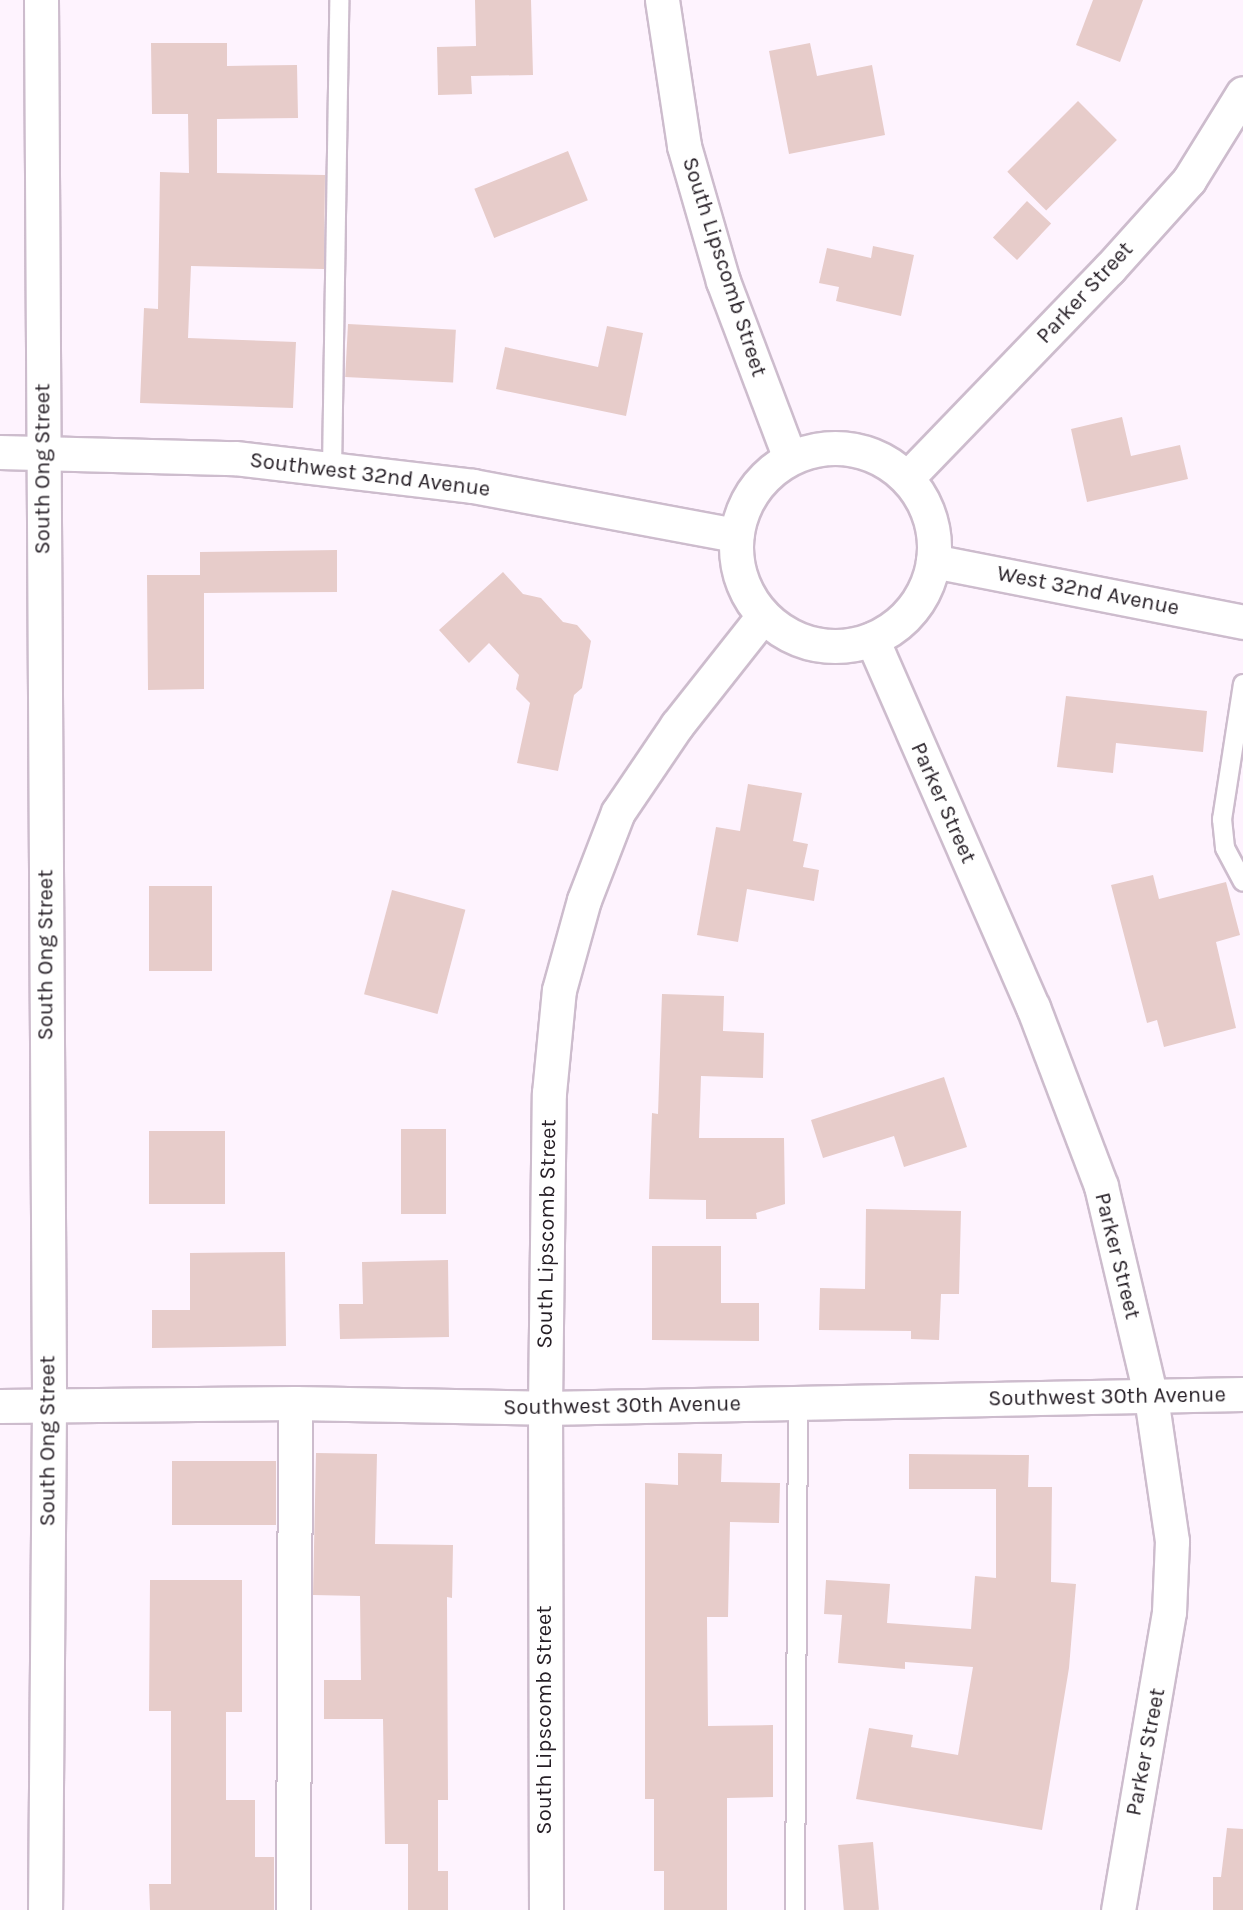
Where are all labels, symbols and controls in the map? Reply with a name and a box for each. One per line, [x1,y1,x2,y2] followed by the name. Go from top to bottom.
[676,154,772,380] street label: South Lipscomb Street
[1031,237,1139,349] street label: Parker Street
[30,384,56,554] street label: South Ong Street
[248,447,492,503] street label: Southwest 32nd Avenue
[995,560,1181,622] street label: West 32nd Avenue
[905,738,981,868] street label: Parker Street
[33,870,59,1040] street label: South Ong Street
[532,1119,562,1349] street label: South Lipscomb Street
[1089,1190,1145,1322] street label: Parker Street
[35,1356,61,1526] street label: South Ong Street
[988,1382,1226,1412] street label: Southwest 30th Avenue
[503,1391,741,1421] street label: Southwest 30th Avenue
[532,1605,558,1835] street label: South Lipscomb Street
[1121,1686,1171,1818] street label: Parker Street

